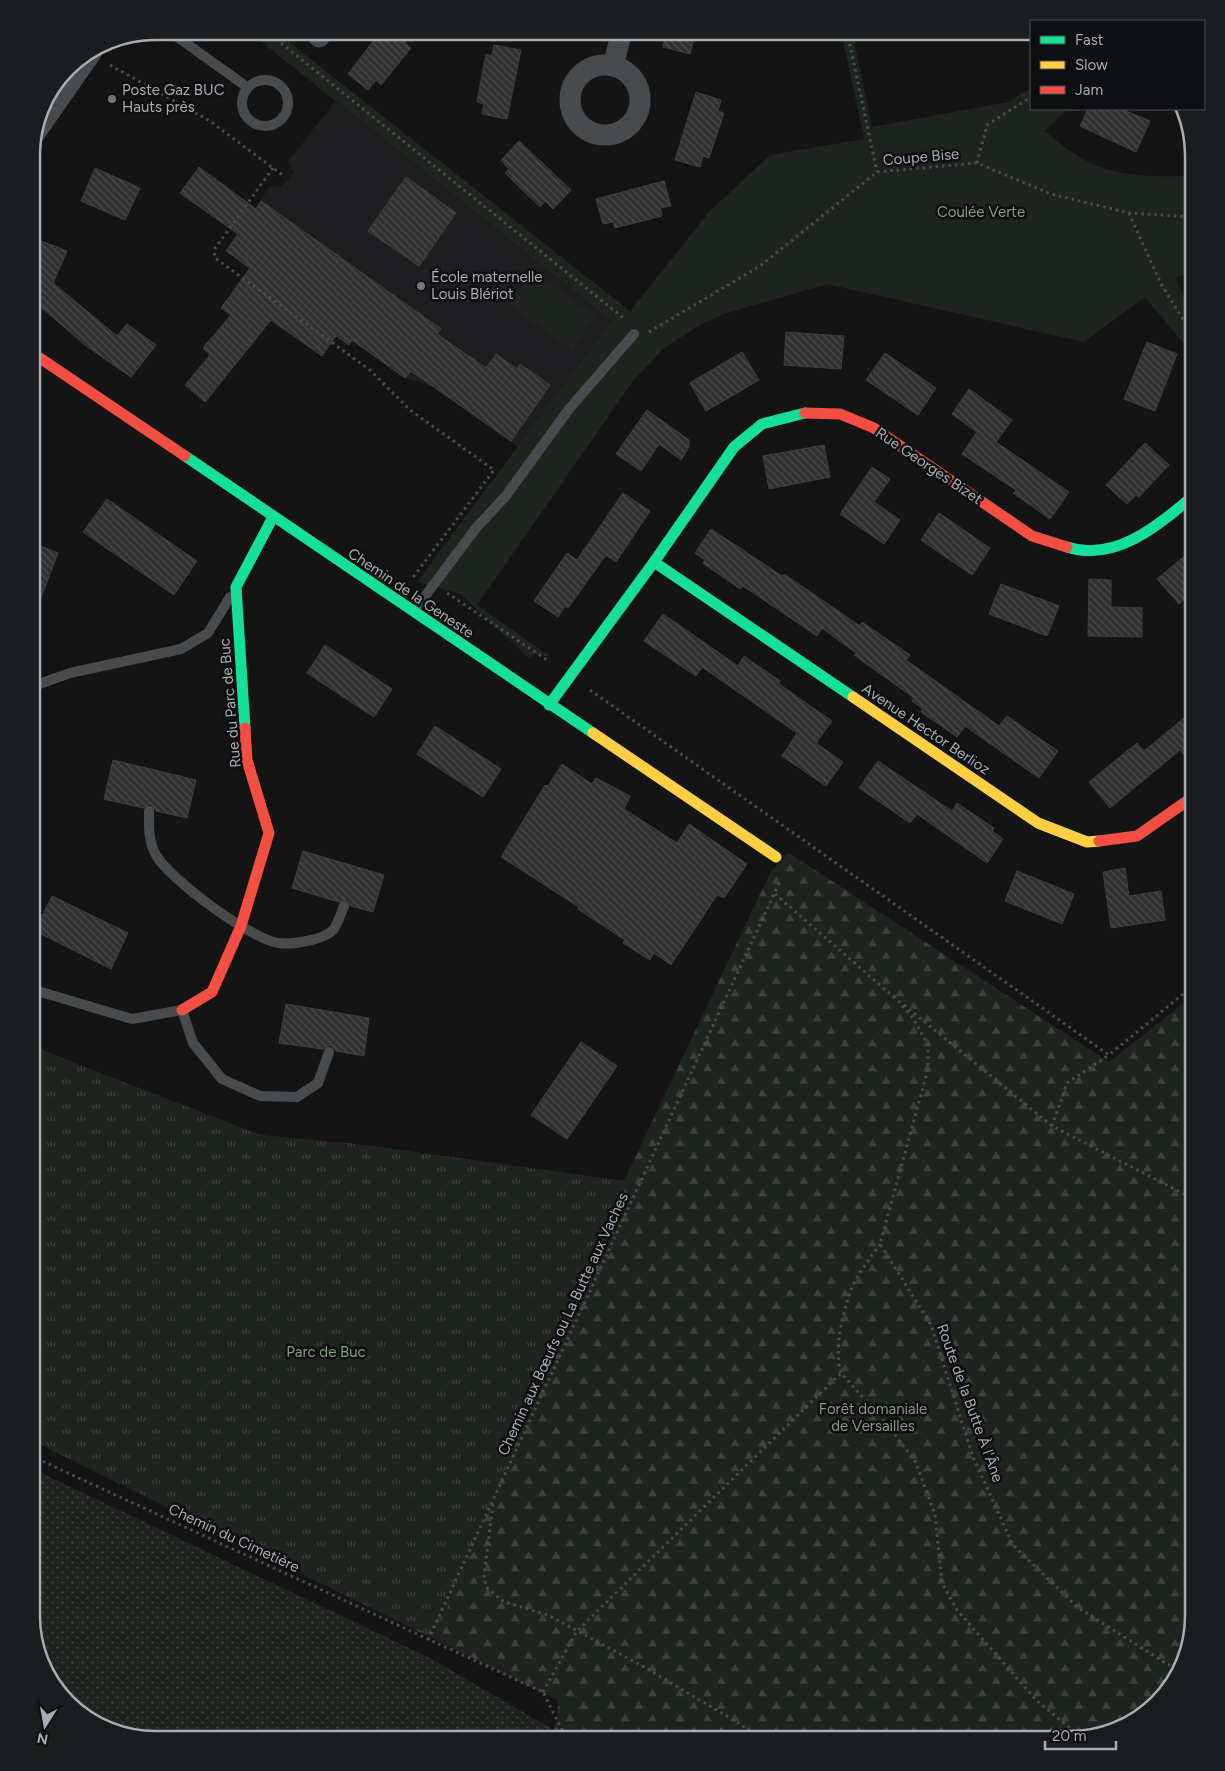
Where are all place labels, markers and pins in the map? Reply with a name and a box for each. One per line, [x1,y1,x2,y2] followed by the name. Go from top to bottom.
[122,81,225,116] place label: Poste Gaz BUC Hauts près
[106,93,118,105] marker: Poste Gaz BUC Hauts près
[431,268,543,303] place label: École maternelle Louis Blériot
[415,280,427,292] marker: École maternelle Louis Blériot

